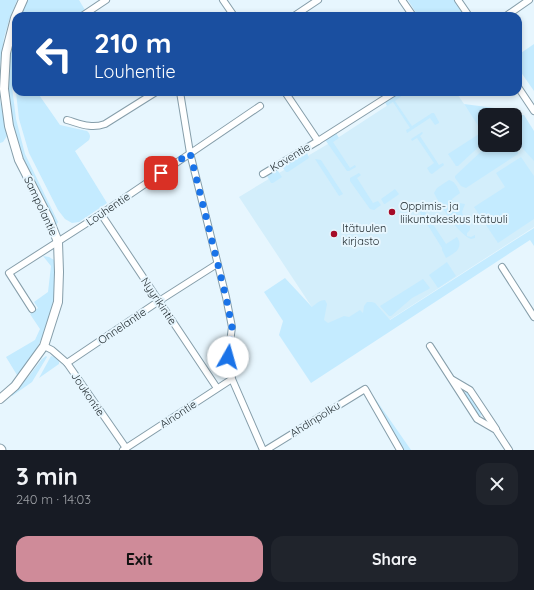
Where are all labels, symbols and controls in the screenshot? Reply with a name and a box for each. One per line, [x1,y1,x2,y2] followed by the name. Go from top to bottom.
[94,25,172,60] text: 210 m
[28,28,80,80] icon: left
[94,60,176,83] text: Louhentie
[478,108,522,152] map controls
[478,108,522,152] button: layers
[267,140,313,174] street label: Kaventie
[144,156,178,190] pin
[150,162,172,184] icon: arrive
[21,174,61,238] street label: Sampolantie
[83,189,133,229] street label: Louhentie
[400,199,508,226] place label: Oppimis- ja liikuntakeskus Itätuuli
[387,207,397,217] marker: Oppimis- ja liikuntakeskus Itätuuli
[342,221,386,248] place label: Itätuulen kirjasto
[329,229,339,239] marker: Itätuulen kirjasto
[138,275,180,327] street label: Nyyrikintie
[95,305,149,347] street label: Onnelantie
[207,336,249,378] position arrow
[68,369,108,419] street label: Joukontie
[157,397,199,431] street label: Ainontie
[287,398,343,440] street label: Ahdinpolku
[16,461,78,491] text: 3 min
[476,463,518,505] button: close
[16,491,91,507] text: 240 m · 14:03
[16,536,263,582] button: Exit
[271,536,518,582] button: Share

